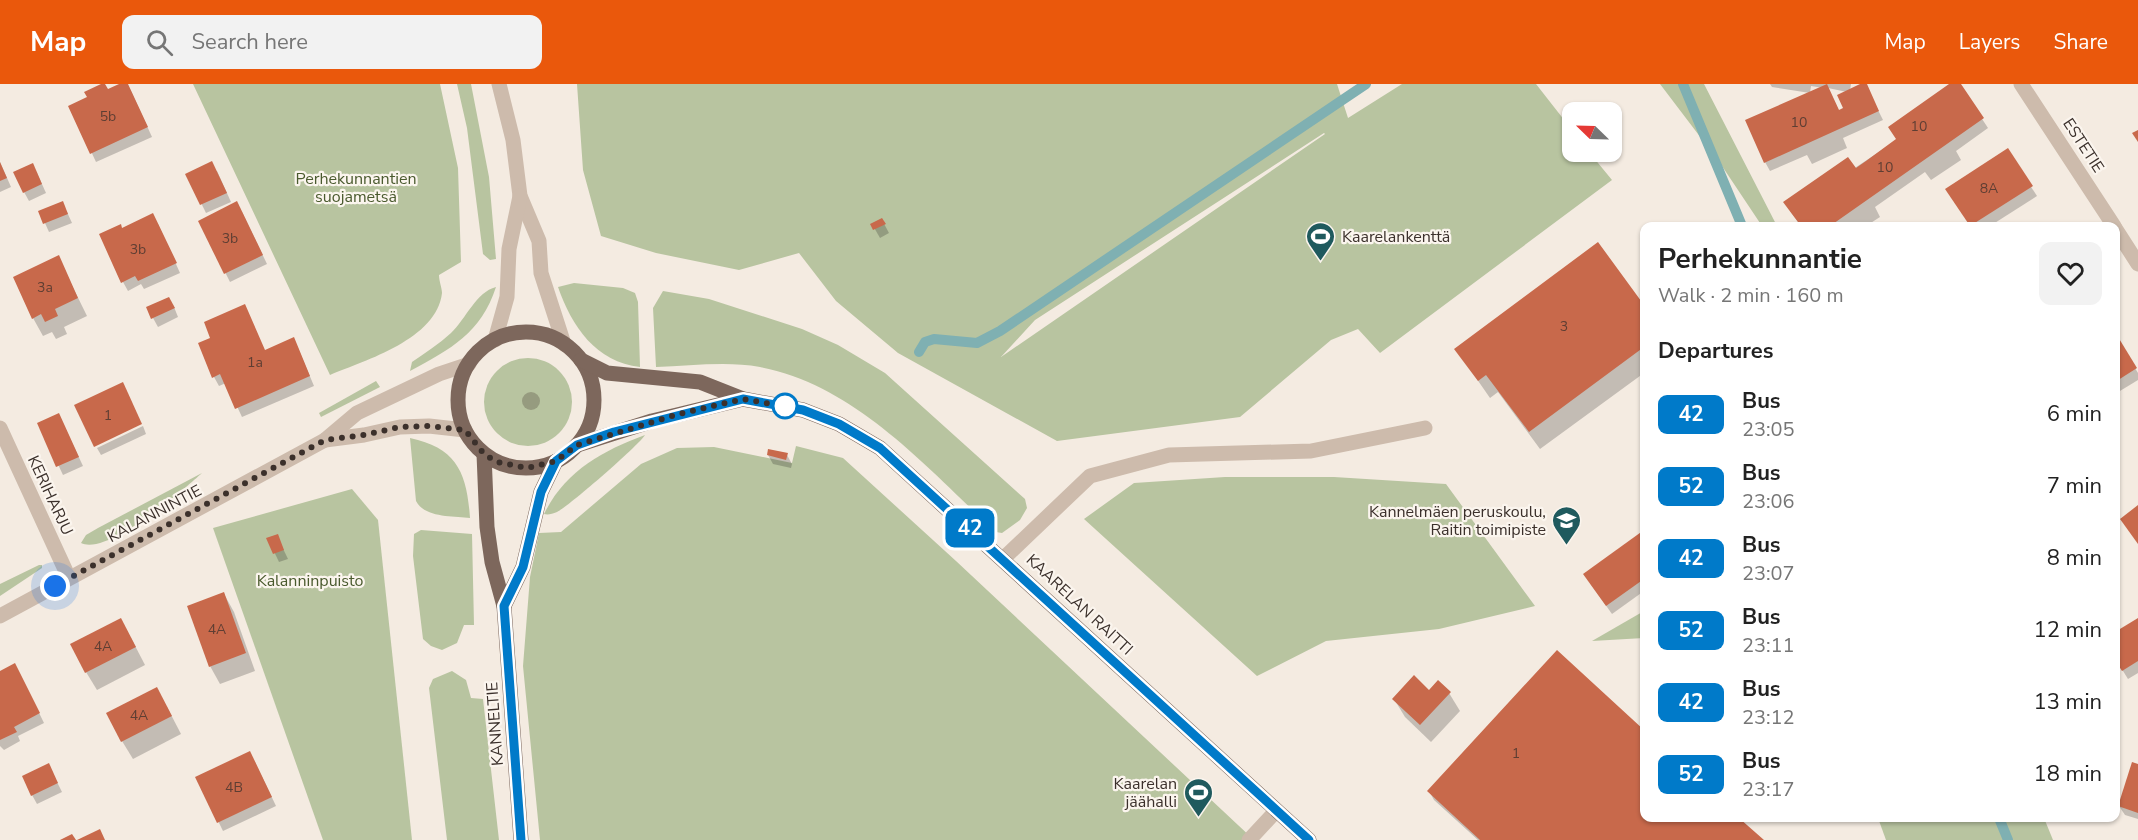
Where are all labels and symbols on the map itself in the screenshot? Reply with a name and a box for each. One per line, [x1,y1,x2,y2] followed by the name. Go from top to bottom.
[1562,102,1622,162] north arrow
[100,107,116,126] house number: 5b
[1791,113,1807,132] house number: 10
[2057,114,2109,177] street label: ESTETIE
[1911,117,1927,136] house number: 10
[1877,158,1893,177] house number: 10
[295,168,417,208] park label: Perhekunnantien suojametsä
[1980,179,1998,198] house number: 8A
[1305,220,1337,262] sports icon: Kaarelankenttä
[1342,226,1450,248] place label: Kaarelankenttä
[222,229,238,248] house number: 3b
[130,240,146,259] house number: 3b
[37,278,53,297] house number: 3a
[1560,317,1568,336] house number: 3
[247,353,263,372] house number: 1a
[772,393,798,419] unlabelled marker
[104,406,112,425] house number: 1
[22,452,78,539] street label: KERIHARJU
[103,480,206,548] street label: KALANNINTIE
[1369,501,1546,541] place label: Kannelmäen peruskoulu, Raitin toimipiste
[1551,504,1583,546] school or university icon: Kannelmäen peruskoulu, Raitin toimipiste
[943,508,997,548] line badge: 42
[1021,549,1138,660] street label: KAARELAN RAITTI
[257,570,363,592] park label: Kalanninpuisto
[40,571,70,601] your location
[208,620,226,639] house number: 4A
[94,637,112,656] house number: 4A
[481,681,509,767] street label: KANNELTIE
[130,706,148,725] house number: 4A
[1512,744,1520,763] house number: 1
[1114,773,1177,813] place label: Kaarelan jäähalli
[1182,776,1214,818] sports icon: Kaarelan jäähalli
[225,778,243,797] house number: 4B

